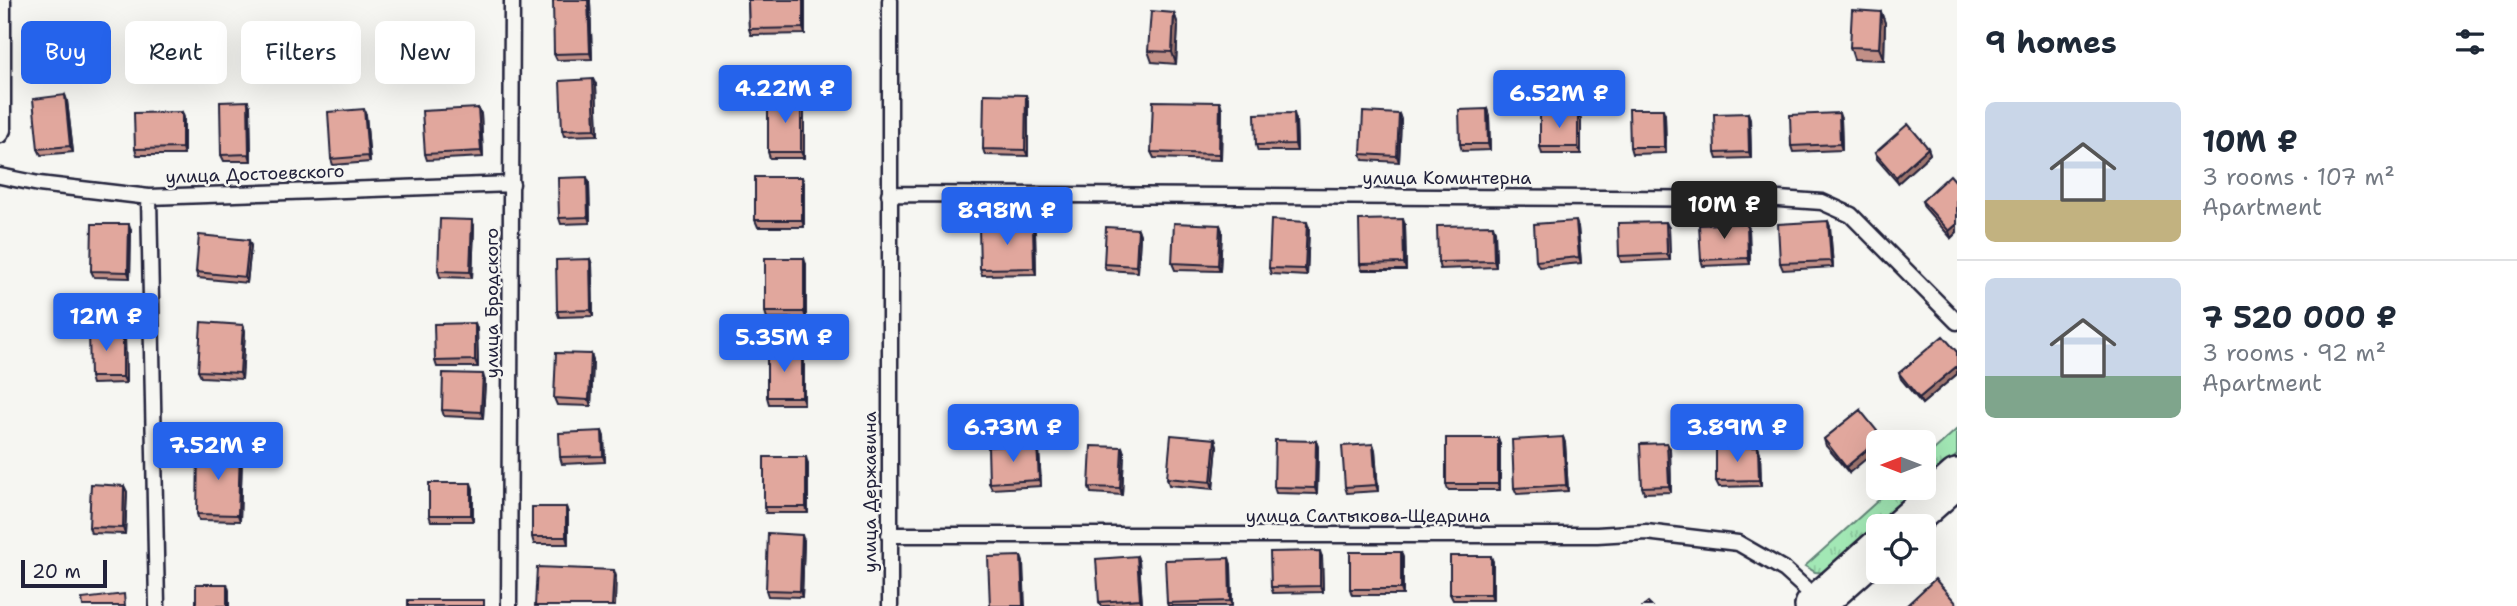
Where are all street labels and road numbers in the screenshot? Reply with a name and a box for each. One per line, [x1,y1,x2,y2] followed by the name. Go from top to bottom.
[165,159,345,189] street label: улица Достоевского
[1363,166,1531,190] street label: улица Коминтерна
[480,228,504,378] street label: улица Бродского
[858,411,882,573] street label: улица Державина
[1246,504,1490,528] street label: улица Салтыкова-Щедрина

